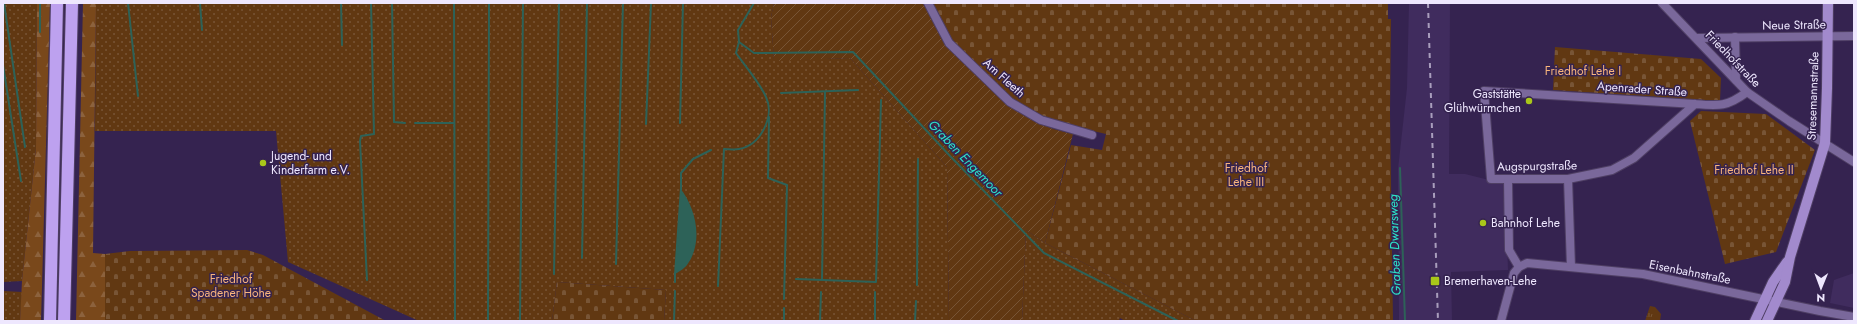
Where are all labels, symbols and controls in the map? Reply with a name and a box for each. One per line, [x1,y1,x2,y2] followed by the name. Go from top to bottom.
[1762,15,1826,35] street label: Neue Straße
[1701,27,1765,91] street label: Friedhofstraße
[1802,51,1824,141] street label: Stresemannstraße
[979,54,1029,102] street label: Am Fleeth
[1545,62,1621,80] park label: Friedhof Lehe I
[1596,77,1688,101] street label: Apenrader Straße
[1444,85,1521,117] place label: Gaststätte Glühwürmchen
[1524,96,1534,106] marker: Gaststätte Glühwürmchen
[924,116,1008,202] water label: Graben Engemoor
[269,147,350,179] place label: Jugend- und Kinderfarm e.V.
[1497,156,1577,176] street label: Augspurgstraße
[258,158,268,168] marker: Jugend- und Kinderfarm e.V.
[1225,159,1268,191] park label: Friedhof Lehe III
[1714,161,1794,179] park label: Friedhof Lehe II
[1383,194,1406,296] water label: Graben Dwarsweg
[1491,214,1560,232] place label: Bahnhof Lehe
[1478,218,1488,228] marker: Bahnhof Lehe
[1648,255,1732,289] street label: Eisenbahnstraße
[1801,268,1841,308] north arrow
[191,270,271,302] park label: Friedhof Spadener Höhe
[1444,272,1537,290] place label: Bremerhaven-Lehe
[1429,275,1441,287] marker: Bremerhaven-Lehe
[1816,290,1825,306] text: N

